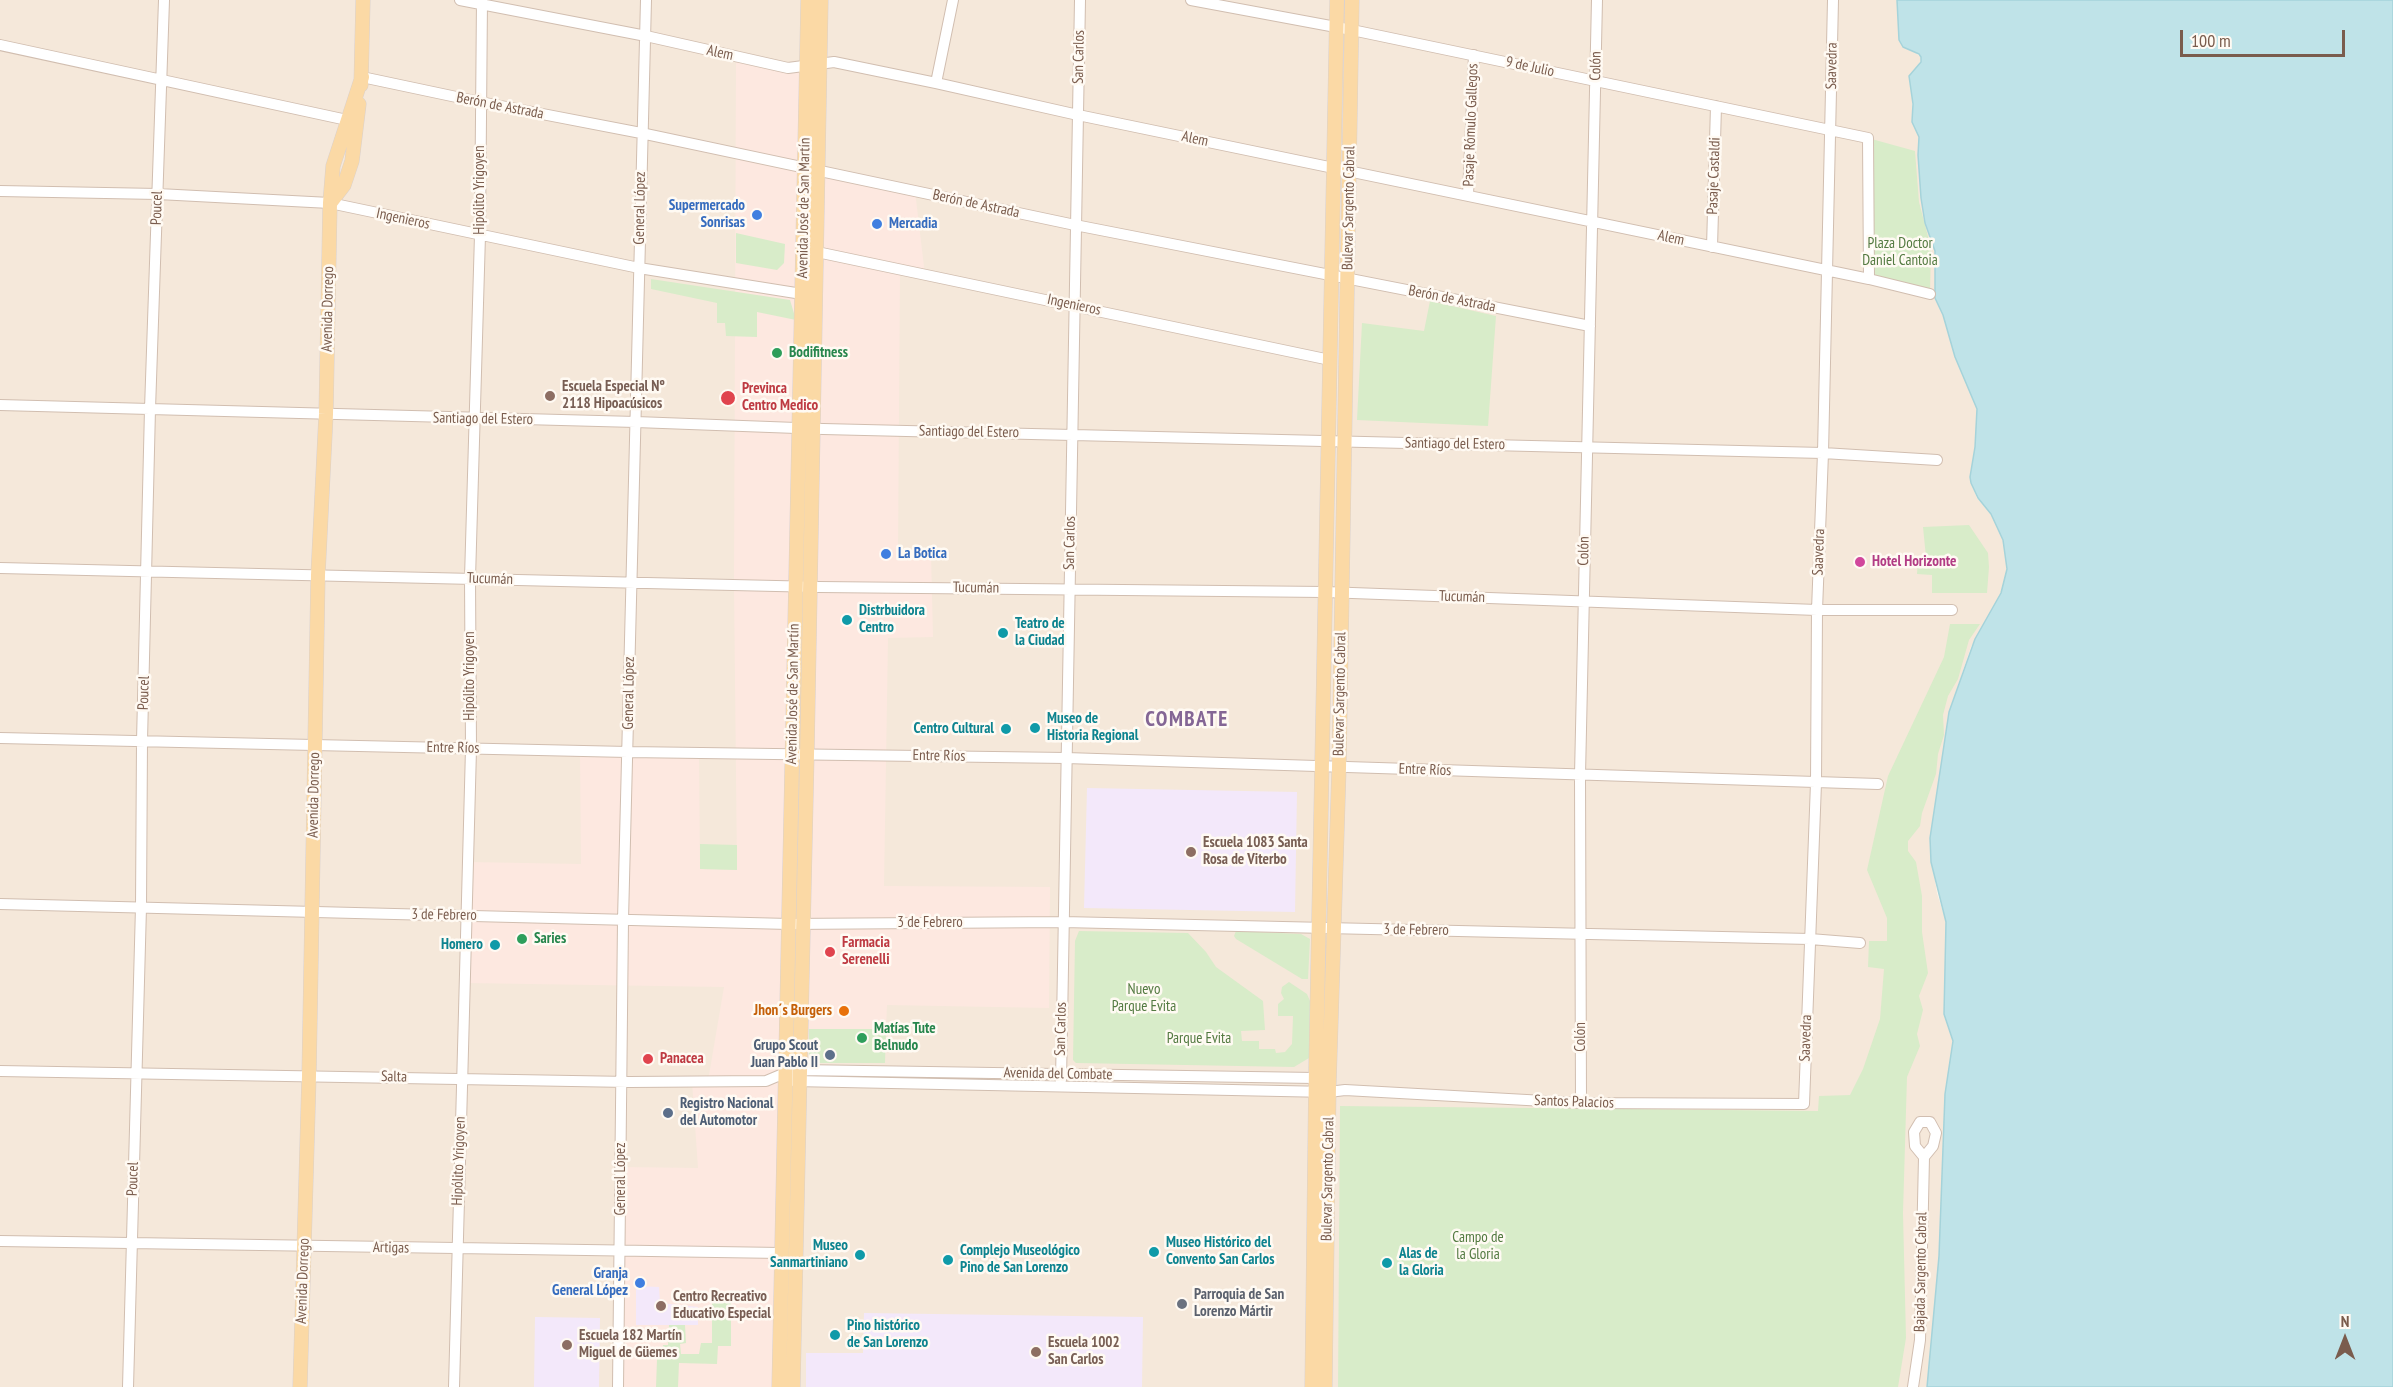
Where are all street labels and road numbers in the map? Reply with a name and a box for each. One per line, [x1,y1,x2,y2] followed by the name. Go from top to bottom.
[1070,30,1088,84] street label: San Carlos
[705,41,735,65] street label: Alem
[1823,42,1841,90] street label: Saavedra
[1587,51,1605,81] street label: Colón
[1504,53,1556,81] street label: 9 de Julio
[1460,63,1482,187] street label: Pasaje Rómulo Gallegos
[455,89,545,123] street label: Berón de Astrada
[1180,127,1210,151] street label: Alem
[794,137,814,279] street label: Avenida José de San Martín
[1704,137,1724,215] street label: Pasaje Castaldi
[471,145,489,235] street label: Hipólito Yrigoyen
[1339,146,1359,270] street label: Bulevar Sargento Cabral
[630,171,650,245] street label: General López
[931,186,1021,222] street label: Berón de Astrada
[147,191,167,225] street label: Poucel
[374,205,432,233] street label: Ingenieros
[1656,226,1686,250] street label: Alem
[318,266,338,352] street label: Avenida Dorrego
[1407,282,1497,316] street label: Berón de Astrada
[1045,291,1103,319] street label: Ingenieros
[433,409,533,429] street label: Santiago del Estero
[919,422,1019,442] street label: Santiago del Estero
[1405,434,1505,454] street label: Santiago del Estero
[1061,516,1079,570] street label: San Carlos
[1809,528,1829,576] street label: Saavedra
[1575,536,1593,566] street label: Colón
[467,569,513,589] street label: Tucumán
[953,579,999,597] street label: Tucumán
[1439,587,1485,607] street label: Tucumán
[783,623,803,765] street label: Avenida José de San Martín
[461,631,479,721] street label: Hipólito Yrigoyen
[1330,632,1350,756] street label: Bulevar Sargento Cabral
[619,656,639,730] street label: General López
[134,676,154,710] street label: Poucel
[427,739,479,757] street label: Entre Ríos
[913,747,965,765] street label: Entre Ríos
[304,752,324,838] street label: Avenida Dorrego
[1398,760,1452,780] street label: Entre Ríos
[411,905,477,925] street label: 3 de Febrero
[897,914,963,932] street label: 3 de Febrero
[1383,920,1449,940] street label: 3 de Febrero
[1052,1002,1070,1056] street label: San Carlos
[1796,1014,1816,1062] street label: Saavedra
[1572,1022,1590,1052] street label: Colón
[1003,1064,1113,1084] street label: Avenida del Combate
[381,1068,407,1086] street label: Salta
[1534,1092,1614,1112] street label: Santos Palacios
[448,1116,470,1206] street label: Hipólito Yrigoyen
[1318,1117,1338,1241] street label: Bulevar Sargento Cabral
[612,1142,630,1216] street label: General López
[123,1162,143,1196] street label: Poucel
[1911,1212,1931,1332] street label: Bajada Sargento Cabral
[293,1238,313,1324] street label: Avenida Dorrego
[373,1239,409,1257] street label: Artigas

